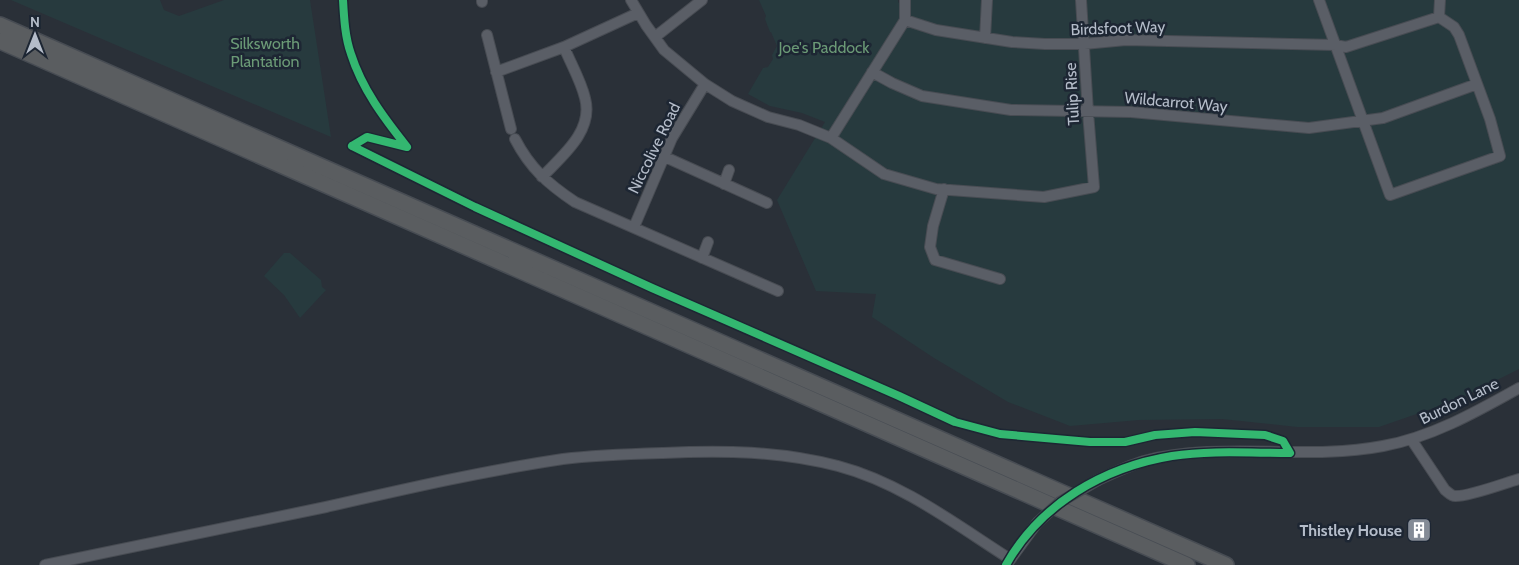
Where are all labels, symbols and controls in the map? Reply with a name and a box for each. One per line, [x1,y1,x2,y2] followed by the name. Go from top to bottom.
[10,10,60,60] north arrow
[30,13,40,31] text: N
[1070,17,1166,39] street label: Birdsfoot Way
[230,34,300,71] park label: Silksworth Plantation
[778,38,870,57] park label: Joe's Paddock
[1061,62,1083,126] street label: Tulip Rise
[1124,88,1228,116] street label: Wildcarrot Way
[624,99,684,197] street label: Niccolive Road
[1416,374,1502,428] street label: Burdon Lane
[1406,517,1432,543] building icon: Thistley House
[1299,521,1402,540] place label: Thistley House

